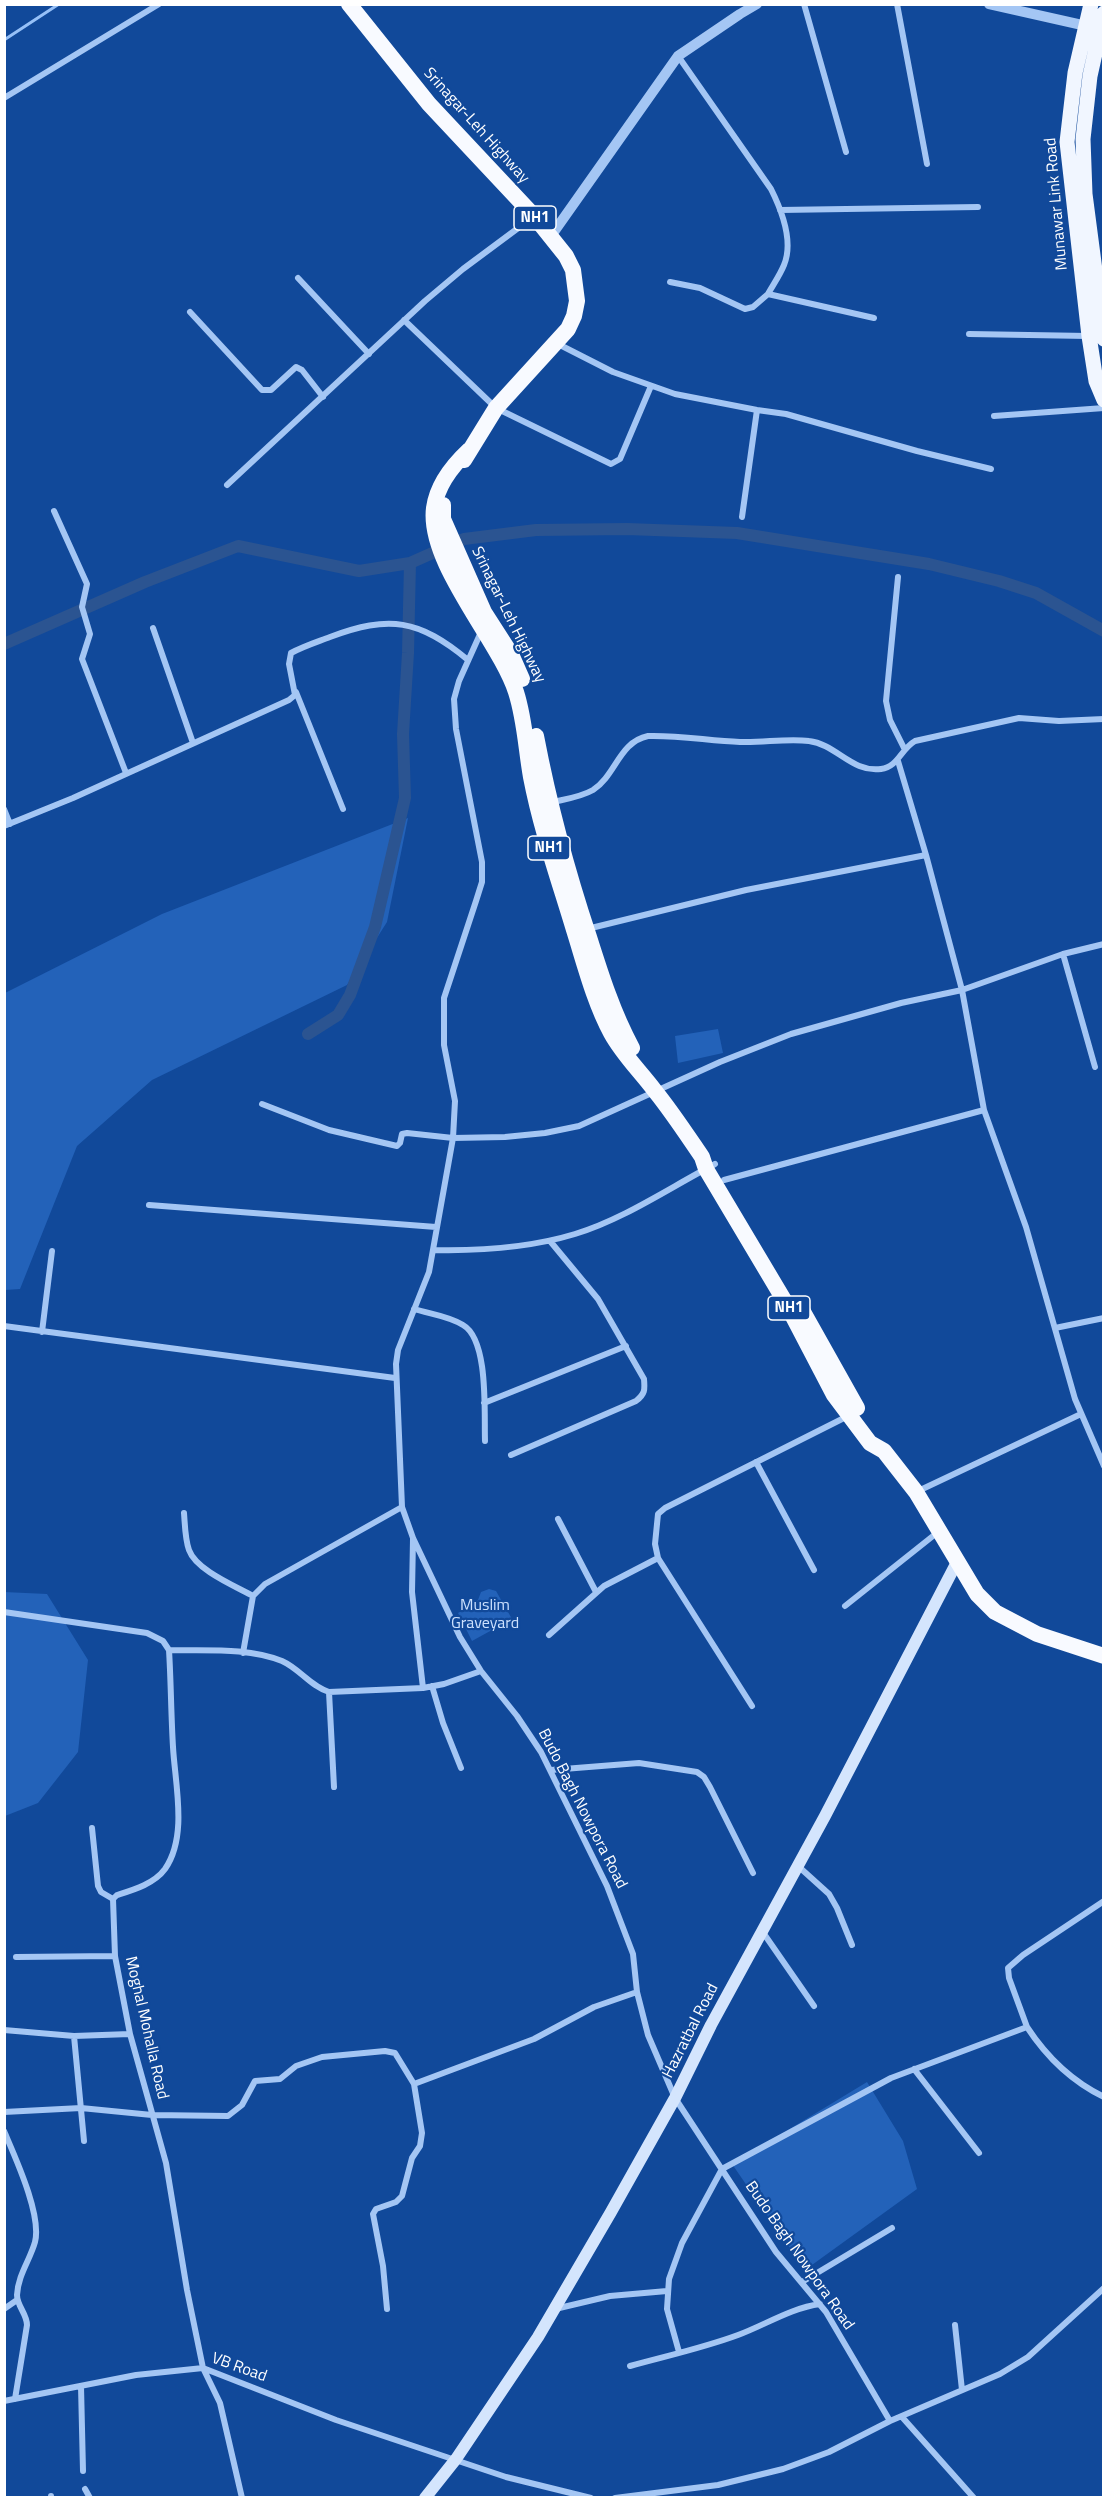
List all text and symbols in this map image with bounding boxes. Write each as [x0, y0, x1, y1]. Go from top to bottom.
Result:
street label: Srinagar-Leh Highway [419, 64, 533, 188]
street label: Munawar Link Road [1042, 137, 1072, 271]
road number: NH1 [514, 206, 556, 230]
street label: Srinagar-Leh Highway [467, 544, 549, 686]
road number: NH1 [528, 836, 570, 860]
road number: NH1 [768, 1296, 810, 1320]
park label: Muslim Graveyard [451, 1596, 519, 1634]
street label: Budo Bagh Nowpora Road [533, 1726, 631, 1892]
street label: Moghal Mohalla Road [120, 1955, 172, 2101]
street label: Hazratbal Road [659, 1981, 723, 2081]
street label: Budo Bagh Nowpora Road [740, 2178, 858, 2334]
street label: VB Road [209, 2349, 269, 2387]

